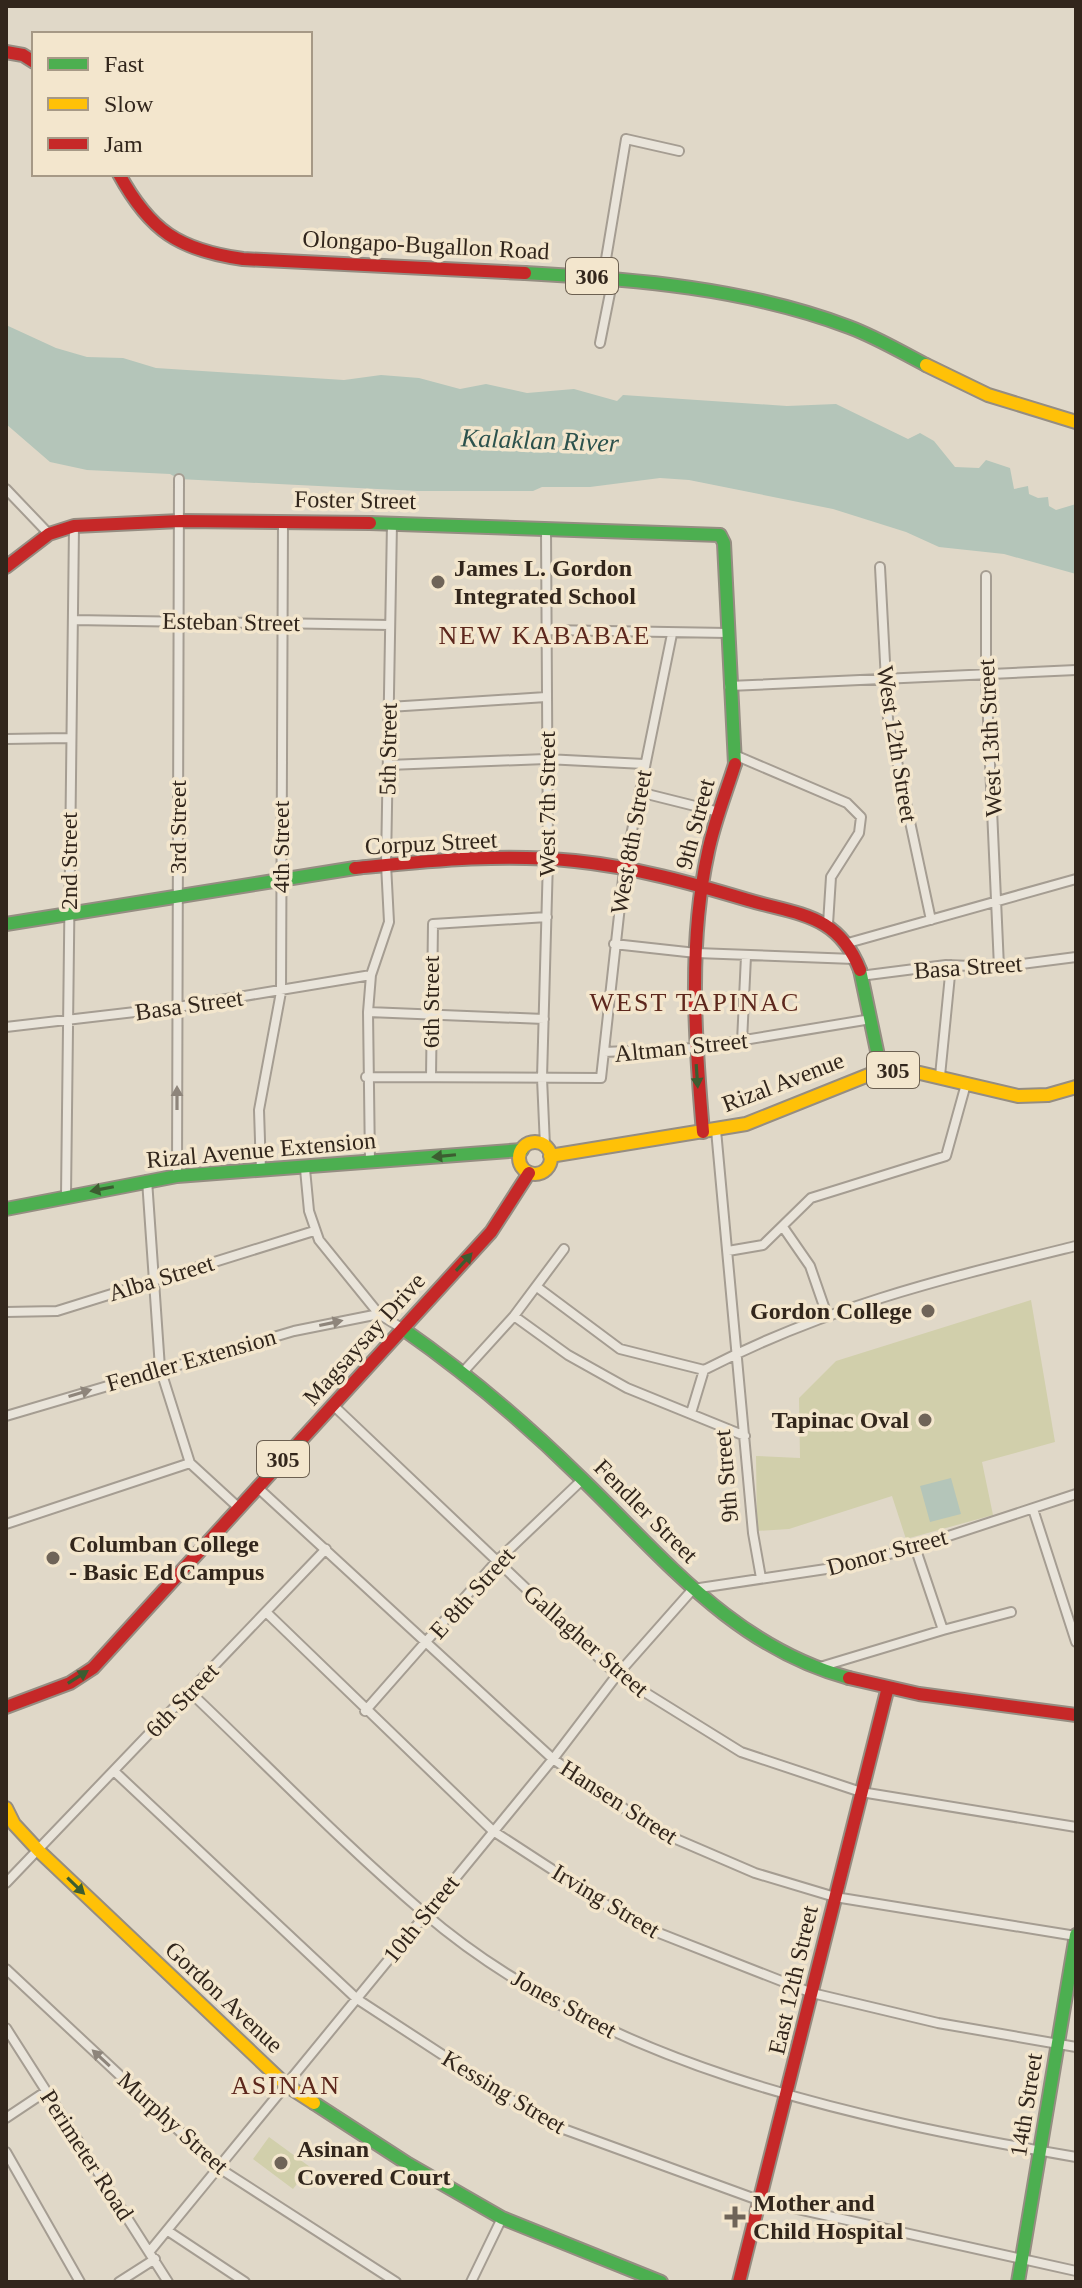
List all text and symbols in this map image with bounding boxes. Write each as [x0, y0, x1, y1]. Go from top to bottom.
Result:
legend [32, 32, 312, 176]
text: Fast [104, 51, 144, 77]
text: Slow [104, 91, 154, 117]
text: Jam [104, 131, 143, 157]
street label: Olongapo-Bugallon Road [302, 226, 550, 264]
road number: 306 [566, 258, 618, 294]
water label: Kalaklan River [459, 423, 620, 458]
street label: Foster Street [294, 486, 417, 514]
place label: James L. Gordon Integrated School [454, 555, 636, 609]
marker: James L. Gordon Integrated School [429, 573, 447, 591]
street label: Esteban Street [162, 608, 301, 636]
district label: NEW KABABAE [439, 621, 651, 650]
street label: West 13th Street [973, 658, 1007, 818]
street label: West 12th Street [872, 664, 922, 824]
street label: 5th Street [374, 702, 402, 796]
street label: West 7th Street [534, 731, 560, 877]
street label: West 8th Street [606, 768, 657, 916]
street label: 9th Street [670, 776, 720, 872]
street label: 3rd Street [165, 780, 191, 874]
street label: 4th Street [268, 800, 294, 893]
street label: 2nd Street [56, 812, 82, 910]
street label: Corpuz Street [364, 827, 498, 859]
street label: Basa Street [913, 950, 1023, 984]
street label: 6th Street [418, 955, 444, 1048]
street label: Basa Street [133, 985, 245, 1025]
district label: WEST TAPINAC [590, 988, 800, 1017]
street label: Altman Street [613, 1027, 749, 1067]
street label: Rizal Avenue [719, 1047, 847, 1117]
road number: 305 [867, 1052, 919, 1088]
one-way arrow [691, 1064, 704, 1089]
one-way arrow [171, 1085, 183, 1110]
street label: Rizal Avenue Extension [145, 1127, 377, 1173]
one-way arrow [431, 1149, 456, 1162]
one-way arrow [89, 1183, 114, 1196]
street label: Alba Street [105, 1250, 217, 1306]
one-way arrow [454, 1252, 472, 1271]
street label: Magsaysay Drive [298, 1268, 430, 1410]
place label: Gordon College [750, 1298, 912, 1324]
marker: Gordon College [919, 1302, 937, 1320]
one-way arrow [318, 1316, 343, 1329]
street label: Fendler Extension [103, 1323, 279, 1397]
one-way arrow [69, 1386, 93, 1399]
place label: Tapinac Oval [772, 1407, 909, 1433]
marker: Tapinac Oval [916, 1411, 934, 1429]
street label: 9th Street [709, 1428, 743, 1523]
road number: 305 [257, 1441, 309, 1477]
street label: Fendler Street [589, 1454, 703, 1568]
street label: Donor Street [824, 1523, 950, 1581]
place label: Columban College - Basic Ed Campus [69, 1531, 264, 1585]
street label: E 8th Street [424, 1542, 520, 1644]
marker: Columban College - Basic Ed Campus [44, 1549, 62, 1567]
street label: Gallagher Street [518, 1580, 654, 1702]
street label: 6th Street [140, 1657, 224, 1742]
one-way arrow [67, 1670, 88, 1685]
street label: Hansen Street [556, 1755, 683, 1850]
street label: Irving Street [548, 1859, 665, 1943]
street label: 10th Street [378, 1870, 464, 1968]
one-way arrow [66, 1877, 85, 1895]
street label: East 12th Street [763, 1903, 823, 2057]
street label: Gordon Avenue [160, 1936, 288, 2058]
street label: Jones Street [507, 1965, 621, 2043]
street label: Kessing Street [438, 2045, 571, 2139]
one-way arrow [92, 2049, 111, 2067]
street label: 14th Street [1005, 2051, 1047, 2159]
street label: Murphy Street [113, 2067, 234, 2179]
district label: ASINAN [231, 2071, 341, 2100]
street label: Perimeter Road [35, 2085, 139, 2225]
place label: Asinan Covered Court [297, 2136, 451, 2190]
marker: Asinan Covered Court [272, 2154, 290, 2172]
place label: Mother and Child Hospital [753, 2190, 903, 2244]
marker: Mother and Child Hospital [724, 2206, 746, 2228]

